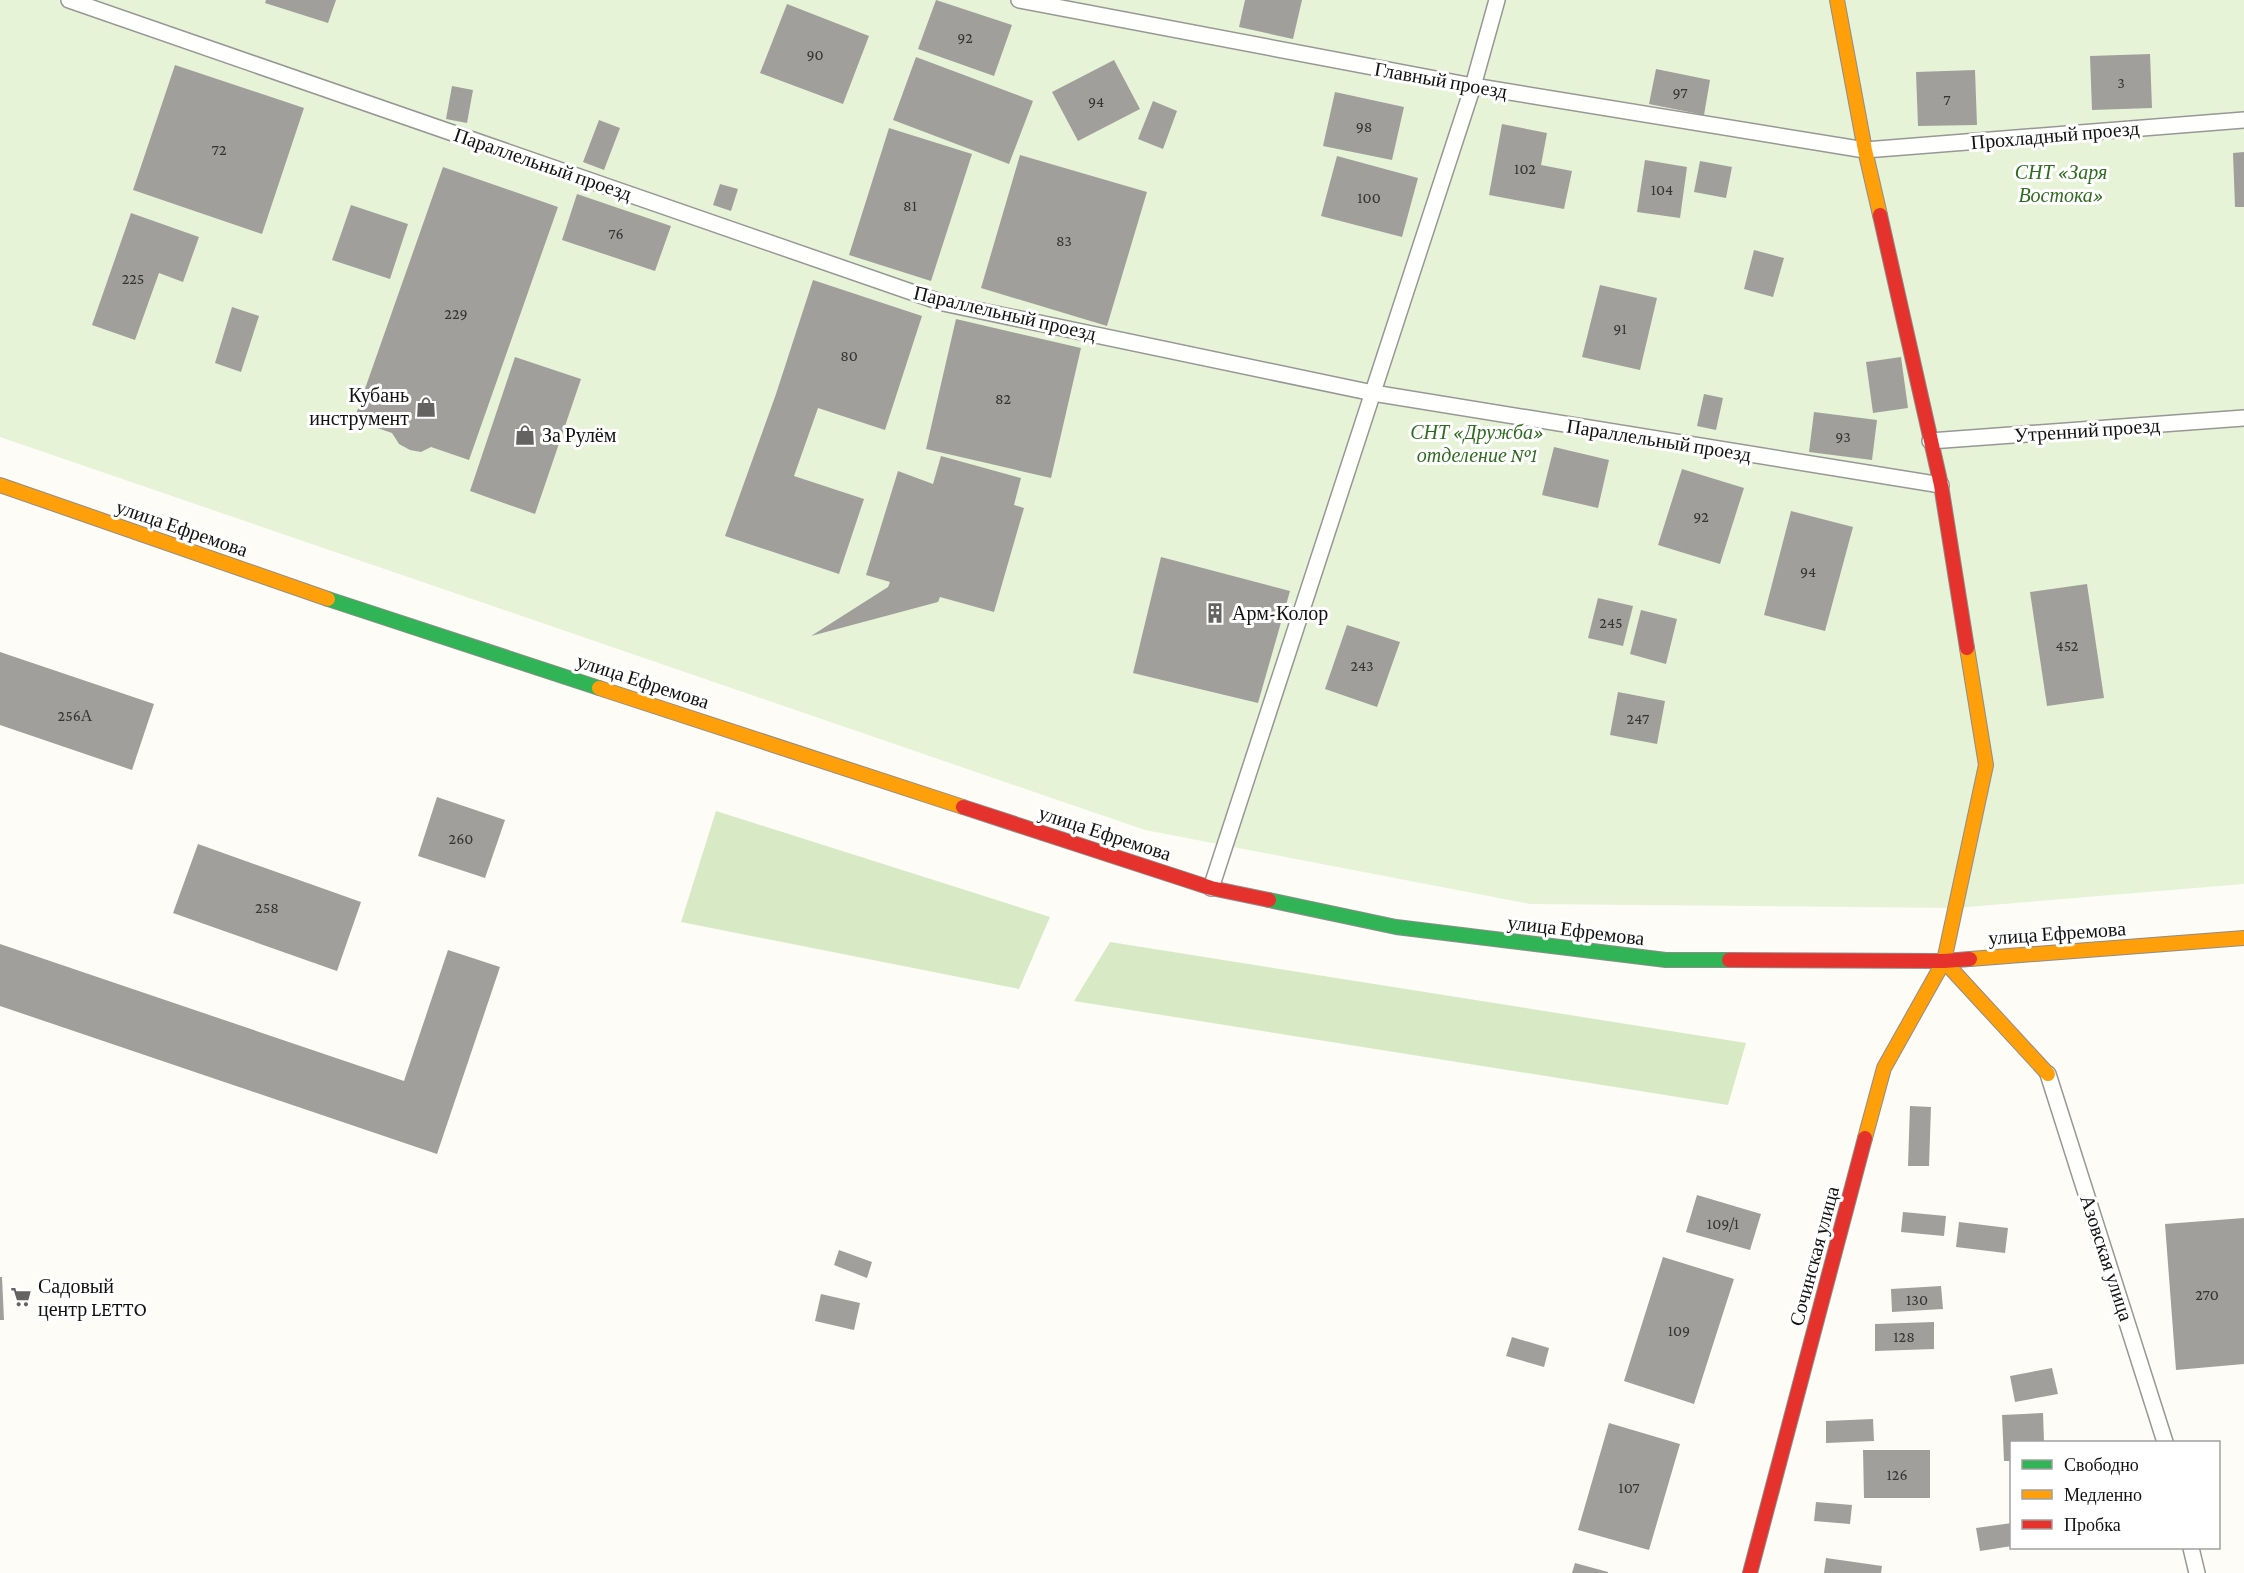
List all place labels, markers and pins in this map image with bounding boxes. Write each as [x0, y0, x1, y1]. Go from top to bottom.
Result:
place label: Кубань инструмент [309, 384, 409, 430]
shop icon: Кубань инструмент [414, 395, 438, 419]
shop icon: За Рулём [513, 423, 537, 447]
place label: За Рулём [542, 424, 617, 447]
building icon: Арм-Колор [1203, 601, 1227, 625]
place label: Арм-Колор [1232, 602, 1328, 625]
place label: Садовый центр LETTO [38, 1275, 147, 1321]
supermarket icon: Садовый центр LETTO [9, 1285, 33, 1309]

